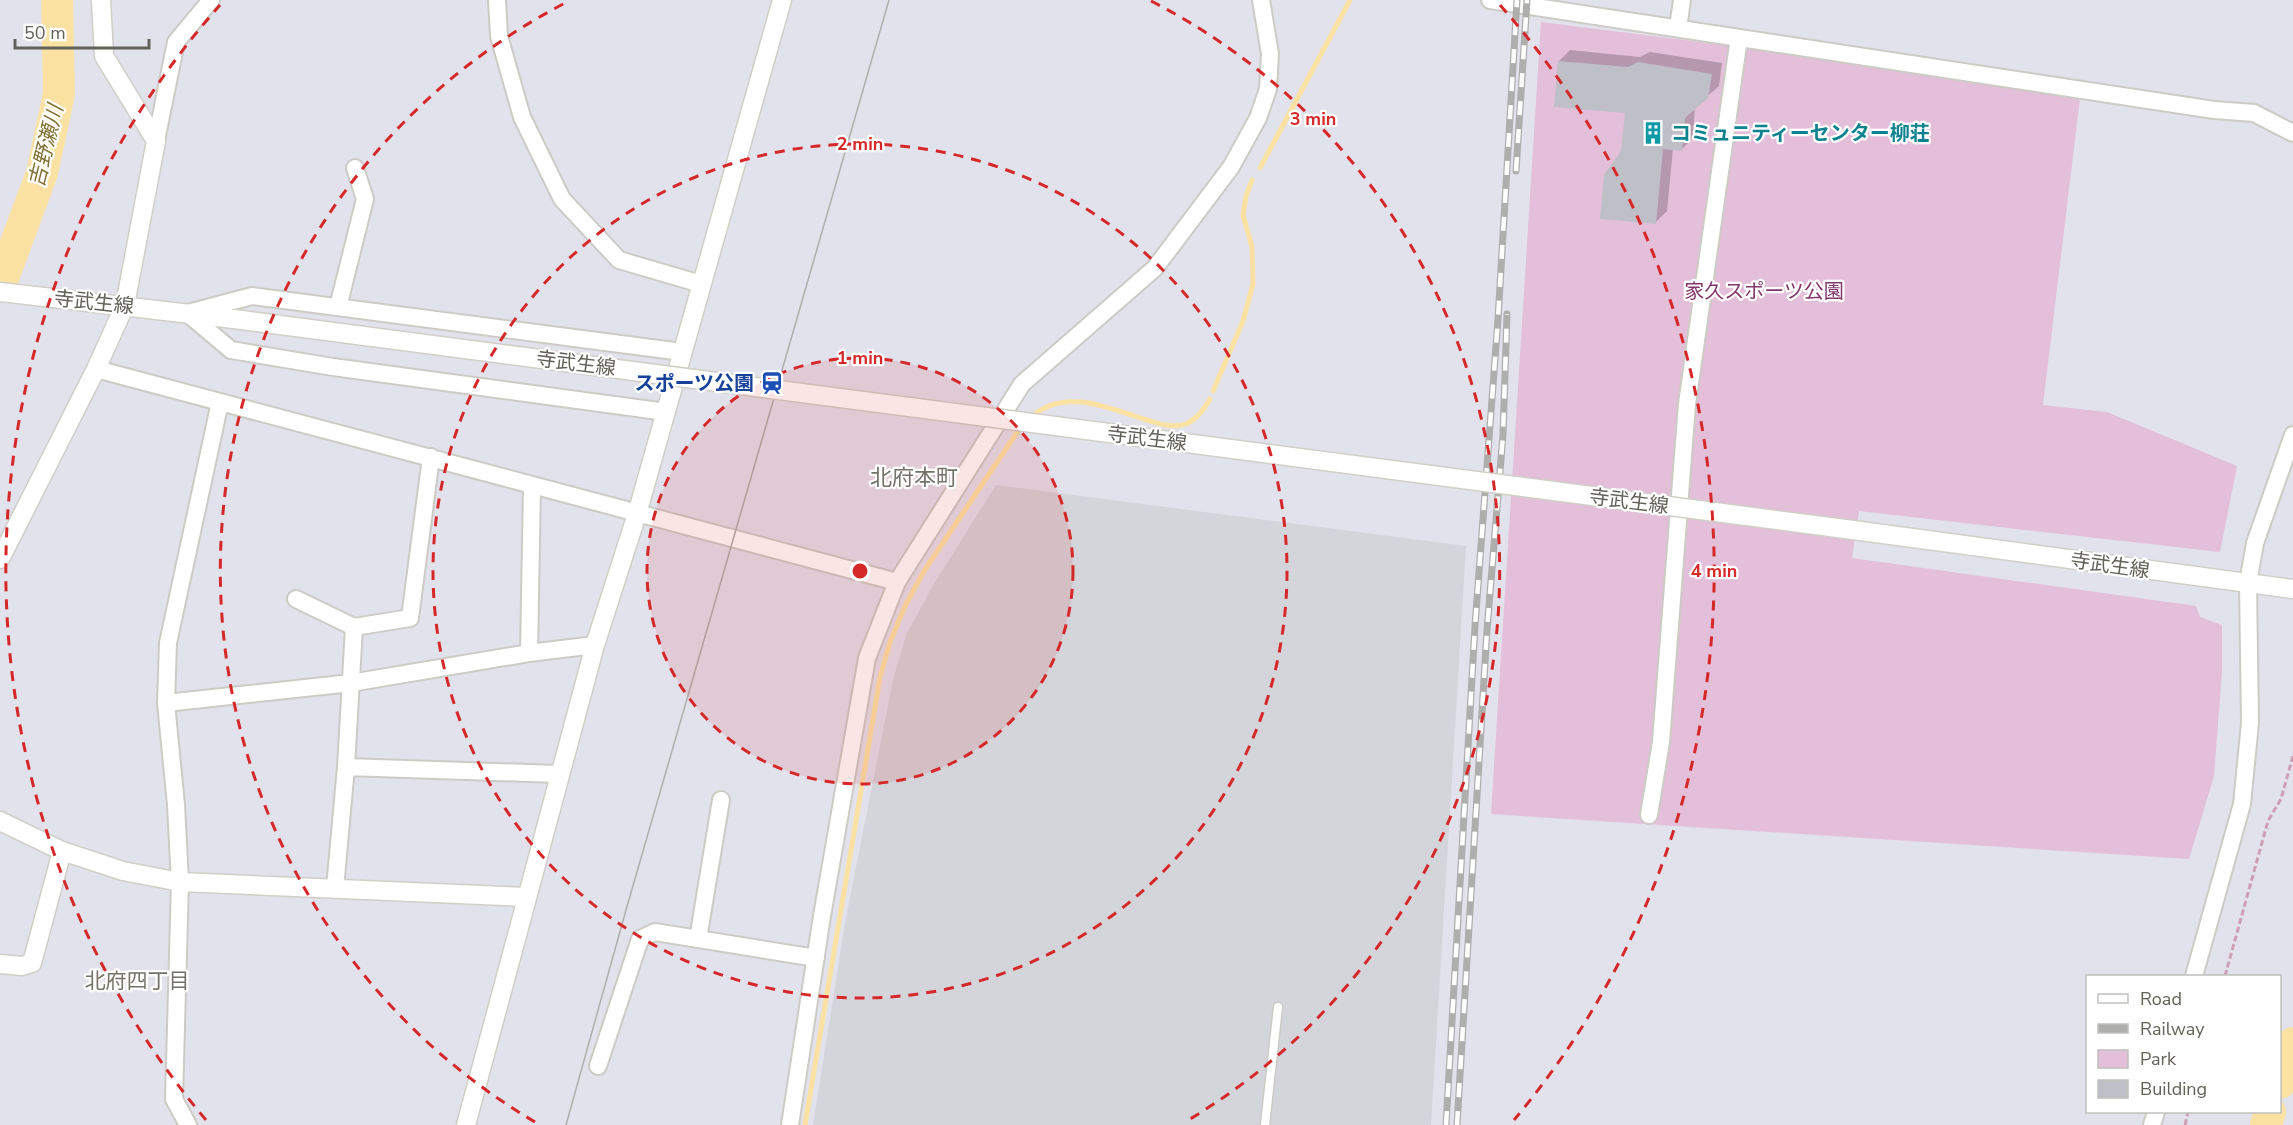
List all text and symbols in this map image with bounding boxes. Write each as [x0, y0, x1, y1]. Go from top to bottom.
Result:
scale bar [15, 12, 148, 50]
text: 50 m [24, 21, 66, 45]
water label: 吉野瀬川 [22, 100, 70, 190]
text: 3 min [1290, 107, 1336, 131]
building icon: コミュニティーセンター柳荘 [1640, 120, 1666, 146]
place label: コミュニティーセンター柳荘 [1671, 120, 1930, 147]
text: 2 min [837, 132, 883, 156]
park label: 家久スポーツ公園 [1684, 278, 1844, 305]
street label: 寺武生線 [53, 285, 135, 320]
street label: 寺武生線 [535, 345, 617, 382]
text: 1 min [837, 346, 883, 370]
place label: スポーツ公園 [634, 370, 754, 397]
station icon: スポーツ公園 [759, 370, 785, 396]
street label: 寺武生線 [1106, 420, 1188, 457]
district label: 北府本町 [870, 463, 958, 493]
street label: 寺武生線 [1588, 483, 1670, 520]
street label: 寺武生線 [2068, 547, 2151, 584]
text: 4 min [1691, 559, 1737, 583]
centre of rings [850, 561, 870, 581]
district label: 北府四丁目 [85, 967, 190, 995]
legend [2086, 975, 2281, 1113]
text: Road [2140, 987, 2182, 1011]
text: Railway [2140, 1017, 2205, 1041]
text: Park [2140, 1047, 2177, 1071]
text: Building [2140, 1077, 2207, 1101]

